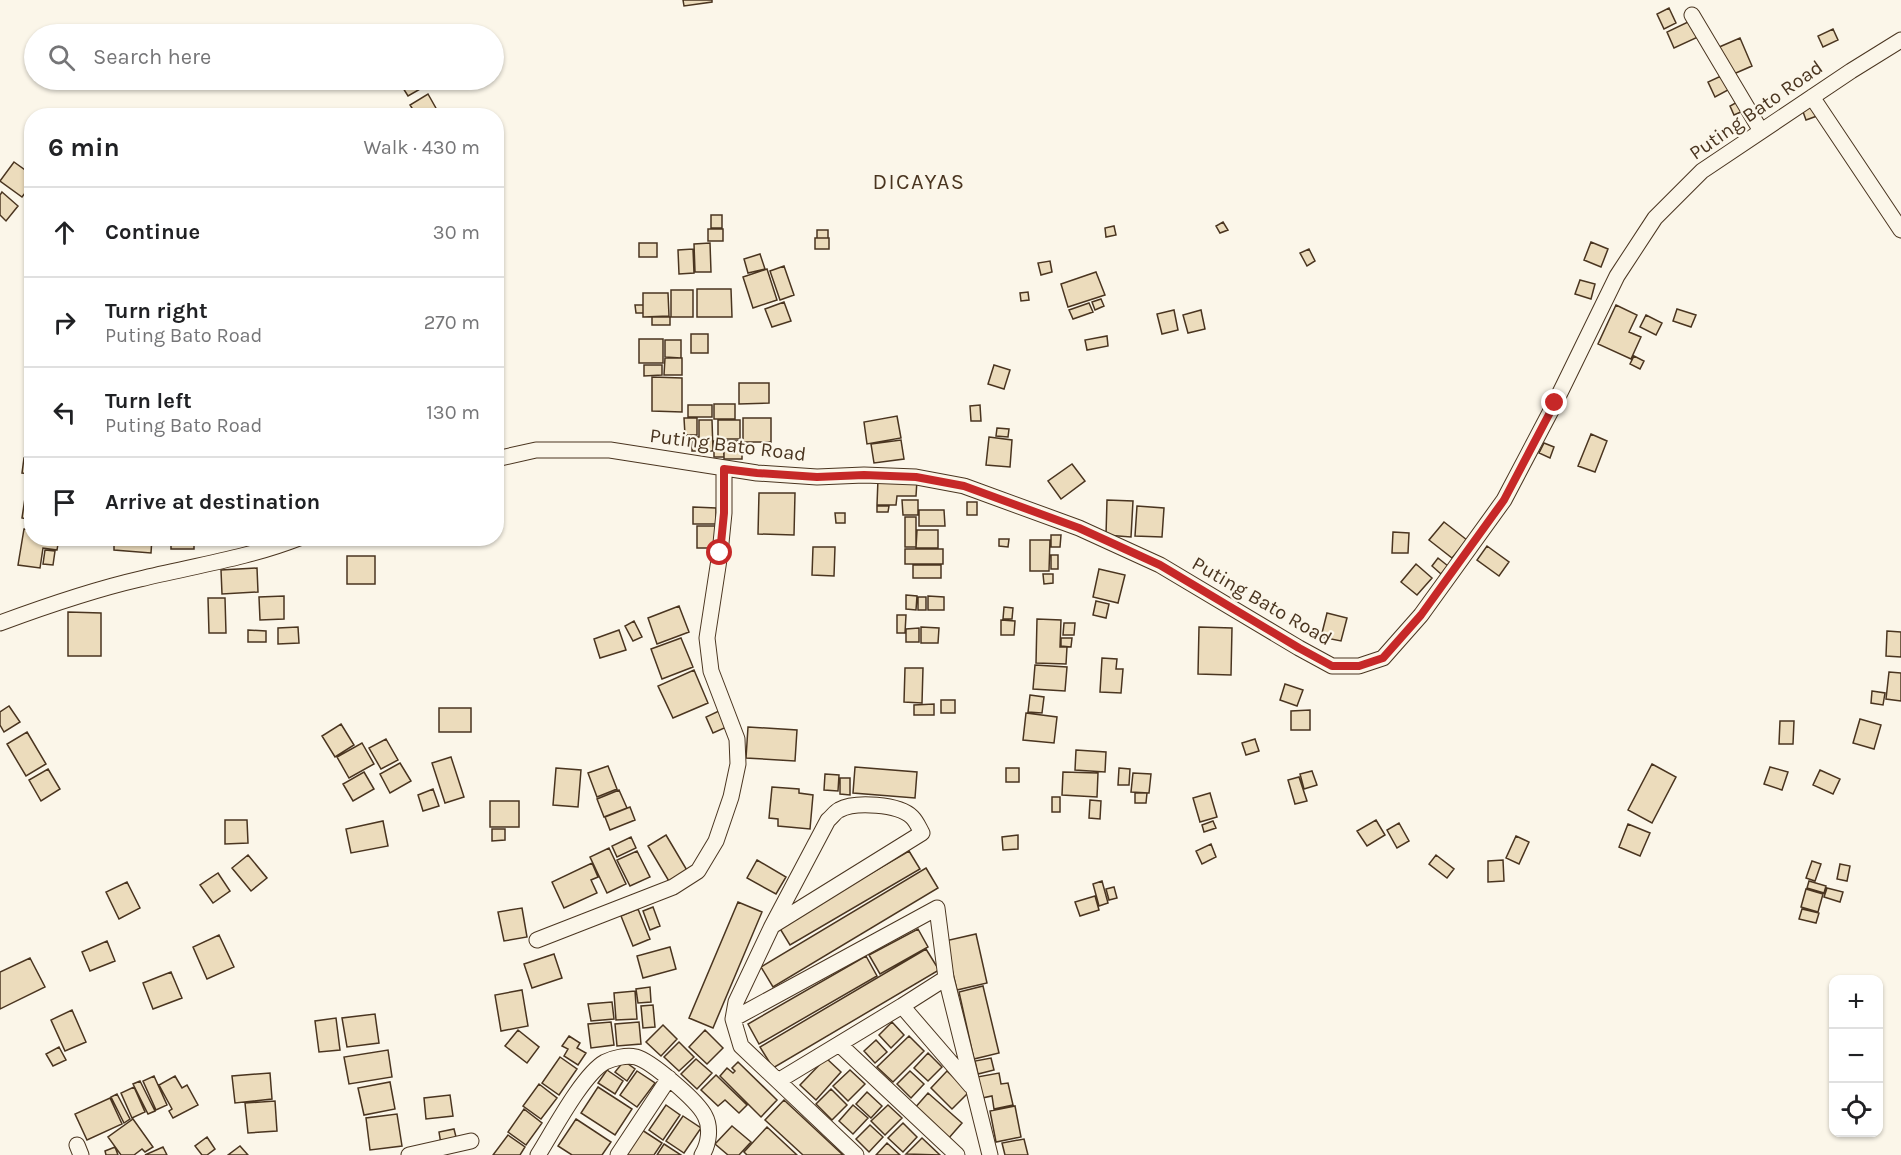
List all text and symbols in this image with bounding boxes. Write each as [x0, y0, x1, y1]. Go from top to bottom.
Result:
search box [24, 24, 504, 90]
icon: search [45, 41, 78, 74]
text: Search here [93, 44, 211, 70]
street label: Puting Bato Road [1685, 55, 1827, 165]
text: 6 min [48, 132, 120, 163]
text: Walk · 430 m [364, 136, 480, 159]
district label: DICAYAS [872, 169, 966, 195]
icon: ahead [48, 216, 81, 249]
text: Continue [105, 219, 200, 245]
text: 30 m [433, 221, 480, 244]
text: Turn right [105, 298, 208, 324]
icon: right [48, 306, 81, 339]
text: 270 m [424, 311, 480, 334]
text: Puting Bato Road [105, 324, 262, 347]
text: Turn left [105, 388, 192, 414]
route end [1541, 389, 1567, 415]
icon: left [48, 396, 81, 429]
text: 130 m [426, 401, 480, 424]
text: Puting Bato Road [105, 414, 262, 437]
street label: Puting Bato Road [648, 424, 808, 466]
icon: arrive [48, 486, 81, 519]
text: Arrive at destination [105, 489, 320, 515]
route start [706, 539, 732, 565]
street label: Puting Bato Road [1188, 552, 1336, 650]
map controls [1829, 975, 1883, 1137]
button: + [1829, 975, 1883, 1029]
button: − [1829, 1029, 1883, 1083]
button: locate [1829, 1083, 1883, 1137]

